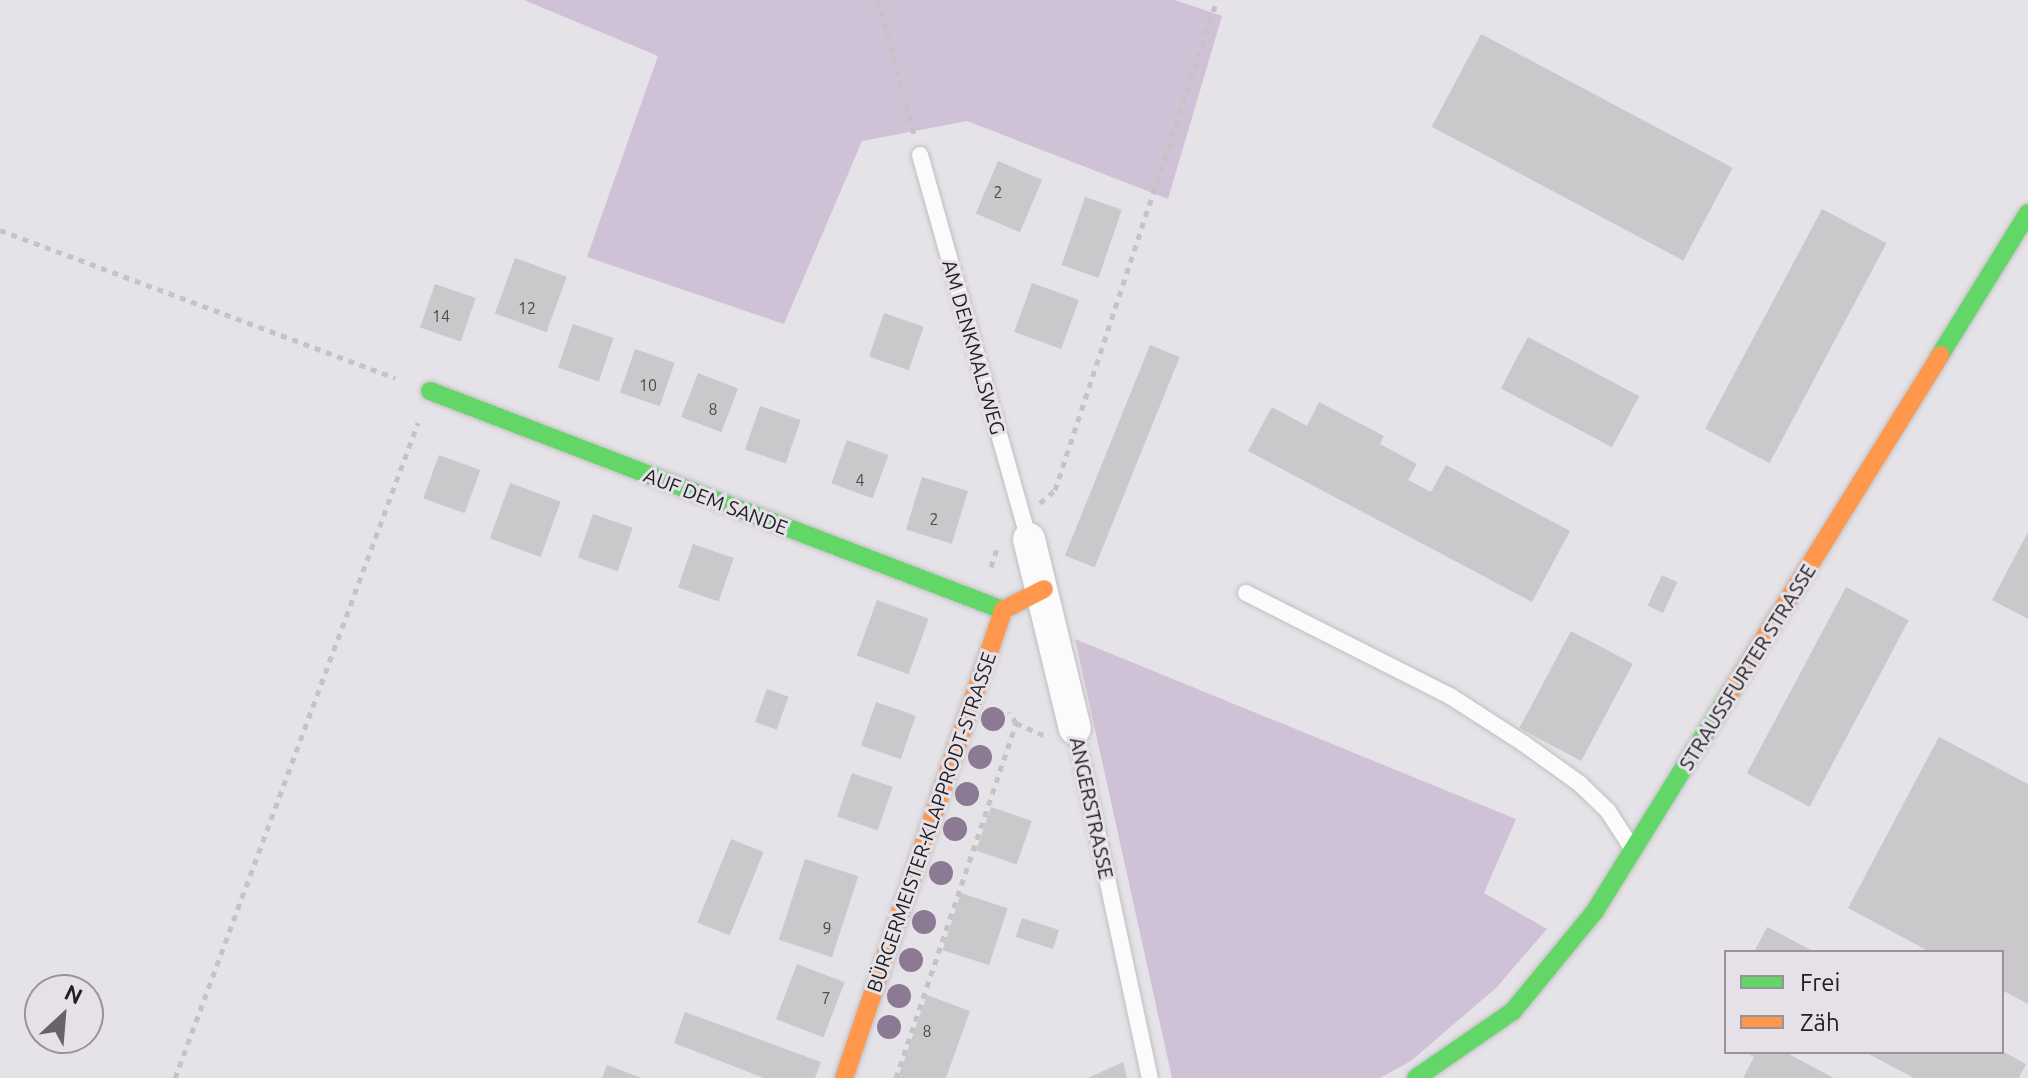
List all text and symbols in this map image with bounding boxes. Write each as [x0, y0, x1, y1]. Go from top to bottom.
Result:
house number: 2 [993, 182, 1003, 202]
street label: AM DENKMALSWEG [938, 257, 1010, 437]
house number: 12 [518, 298, 536, 318]
house number: 14 [432, 306, 450, 326]
house number: 10 [639, 375, 657, 395]
house number: 8 [708, 399, 718, 419]
street label: AUF DEM SANDE [641, 463, 791, 539]
house number: 4 [855, 470, 865, 490]
house number: 2 [929, 509, 939, 529]
street label: STRAUSSFURTER STRASSE [1674, 560, 1820, 774]
street label: BÜRGERMEISTER-KLAPPRODT-STRASSE [861, 649, 1001, 995]
street label: ANGERSTRASSE [1065, 735, 1119, 881]
house number: 9 [822, 918, 832, 938]
legend [1724, 950, 2004, 1054]
text: Frei [1800, 969, 1840, 996]
north arrow [24, 974, 104, 1054]
text: N [61, 979, 87, 1009]
house number: 7 [821, 988, 831, 1008]
text: Zäh [1800, 1009, 1840, 1036]
house number: 8 [922, 1021, 932, 1041]

